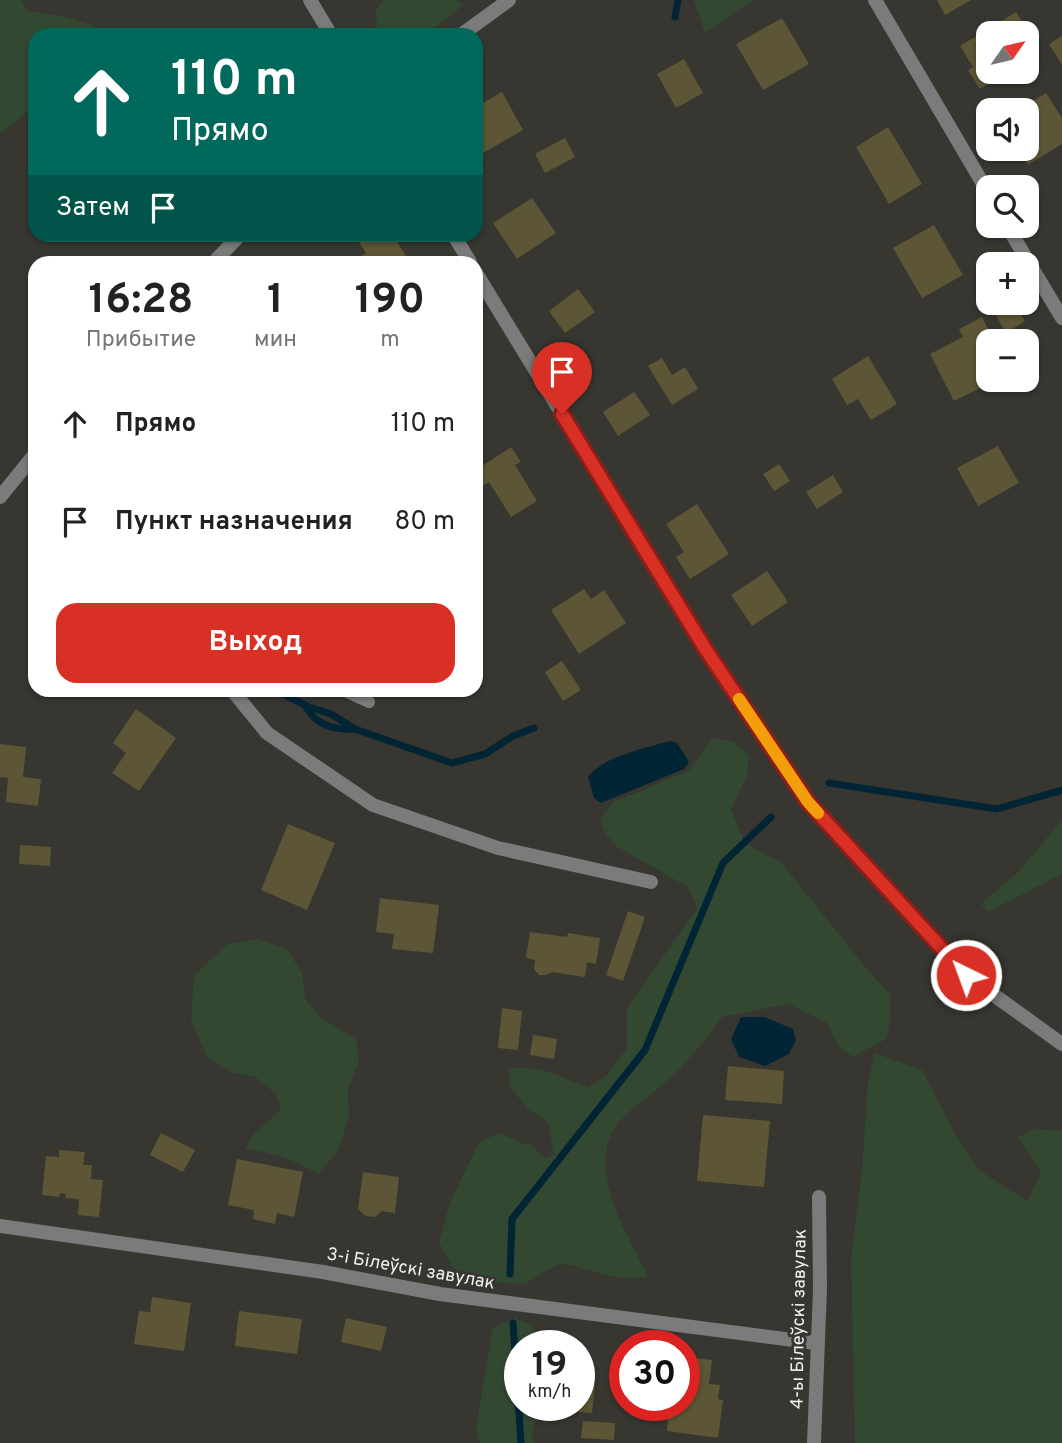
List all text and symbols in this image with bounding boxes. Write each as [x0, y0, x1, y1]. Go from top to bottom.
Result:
north arrow [976, 21, 1040, 84]
map controls [976, 21, 1039, 392]
text: 110 m [171, 51, 298, 113]
icon: ahead [56, 56, 147, 147]
button: sound [976, 98, 1039, 161]
text: Прямо [171, 112, 269, 152]
button: search [976, 175, 1039, 238]
icon: arrive [144, 189, 182, 227]
text: Затем [56, 192, 130, 225]
button: + [976, 252, 1039, 315]
text: 16:28 [89, 275, 193, 328]
text: 1 [267, 275, 284, 328]
text: 190 [355, 275, 425, 328]
text: Прибытие [86, 326, 196, 355]
text: мин [254, 326, 297, 355]
text: m [380, 326, 400, 355]
button: − [976, 329, 1039, 392]
pin [532, 342, 592, 414]
icon: arrive [543, 353, 581, 391]
icon: ahead [56, 405, 94, 443]
text: Прямо [115, 408, 196, 441]
text: 110 m [391, 408, 455, 441]
icon: arrive [56, 503, 94, 541]
text: Пункт назначения [115, 506, 353, 539]
text: 80 m [395, 506, 455, 539]
button: Выход [56, 603, 455, 683]
position arrow [929, 938, 1003, 1012]
street label: 4-ы Білеўскі завулак [786, 1229, 813, 1409]
street label: 3-і Білеўскі завулак [325, 1243, 497, 1296]
speed limit sign: 30 [609, 1330, 700, 1421]
text: 19 [532, 1344, 567, 1388]
text: km/h [528, 1381, 571, 1404]

